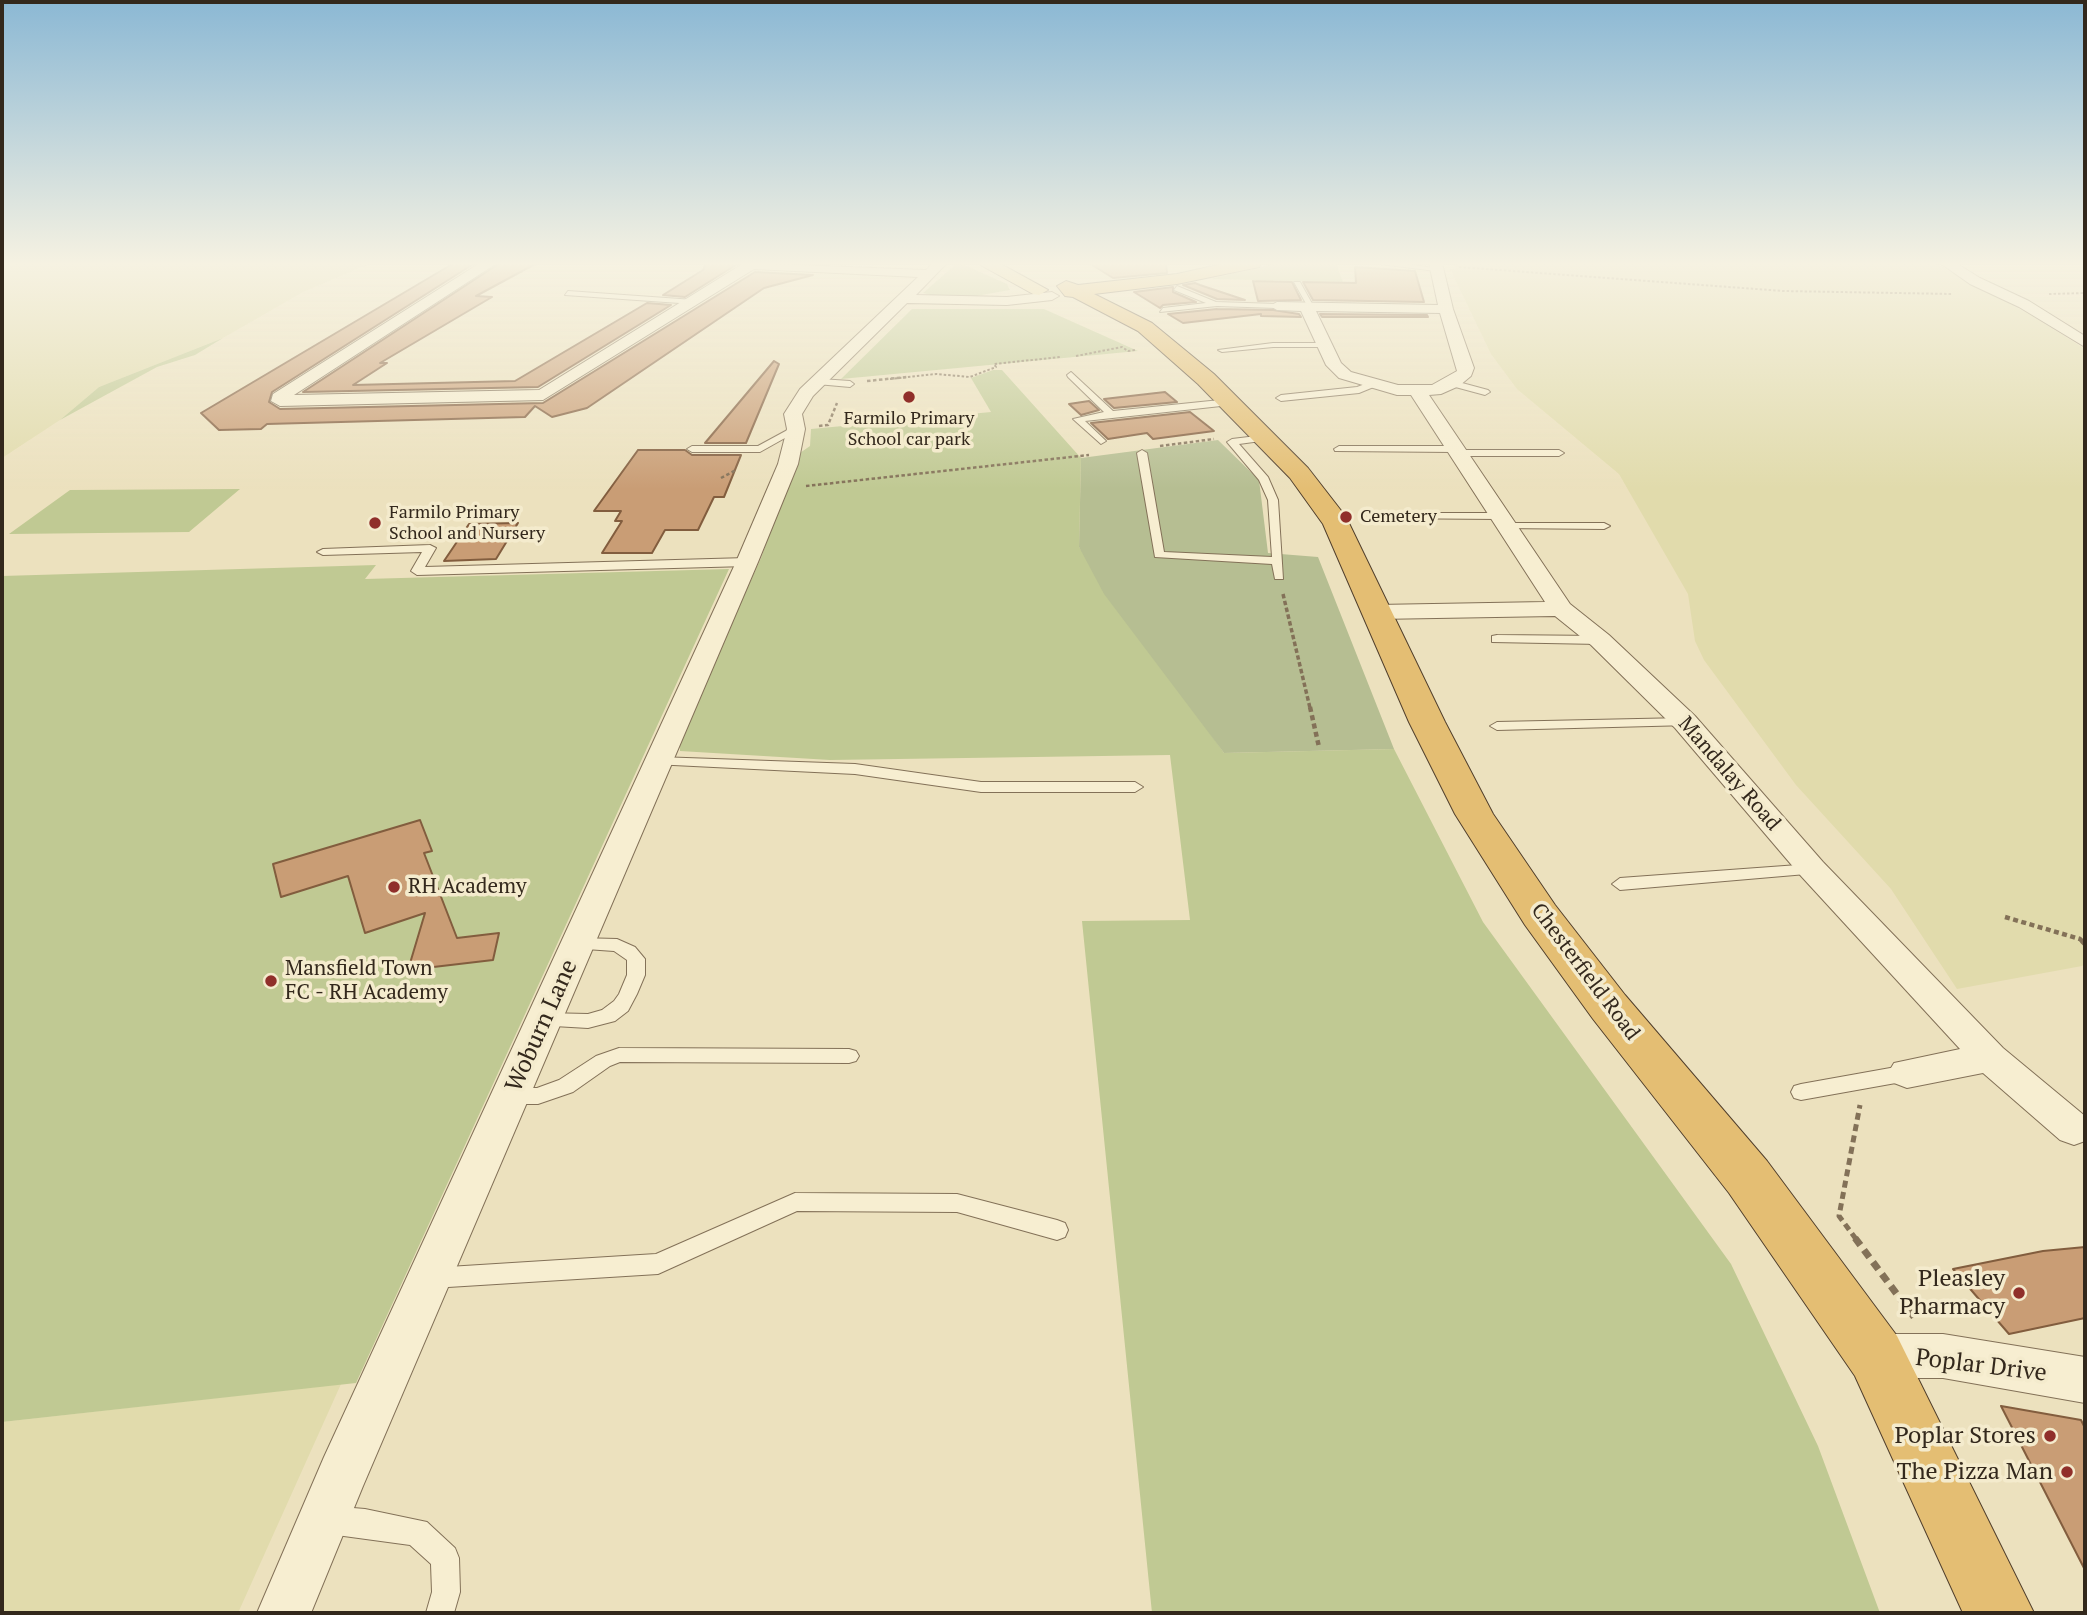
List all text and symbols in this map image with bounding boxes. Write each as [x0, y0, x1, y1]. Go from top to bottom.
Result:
marker: Farmilo Primary School car park [901, 389, 917, 405]
place label: Farmilo Primary School car park [844, 408, 974, 450]
place label: Farmilo Primary School and Nursery [389, 502, 545, 544]
place label: Cemetery [1360, 506, 1437, 528]
marker: Cemetery [1338, 509, 1354, 525]
marker: Farmilo Primary School and Nursery [367, 515, 383, 531]
street label: Mandalay Road [1673, 712, 1785, 836]
place label: RH Academy [408, 874, 527, 900]
marker: RH Academy [386, 879, 402, 895]
street label: Chesterfield Road [1525, 899, 1645, 1045]
street label: Woburn Lane [500, 955, 584, 1097]
place label: Mansfield Town FC - RH Academy [285, 956, 448, 1006]
marker: Mansfield Town FC - RH Academy [263, 973, 279, 989]
place label: Pleasley Pharmacy [1899, 1265, 2005, 1321]
marker: Pleasley Pharmacy [2011, 1285, 2027, 1301]
street label: Poplar Drive [1914, 1344, 2048, 1388]
place label: Poplar Stores [1894, 1422, 2036, 1450]
marker: Poplar Stores [2042, 1428, 2058, 1444]
place label: The Pizza Man [1897, 1458, 2053, 1486]
marker: The Pizza Man [2059, 1464, 2075, 1480]

